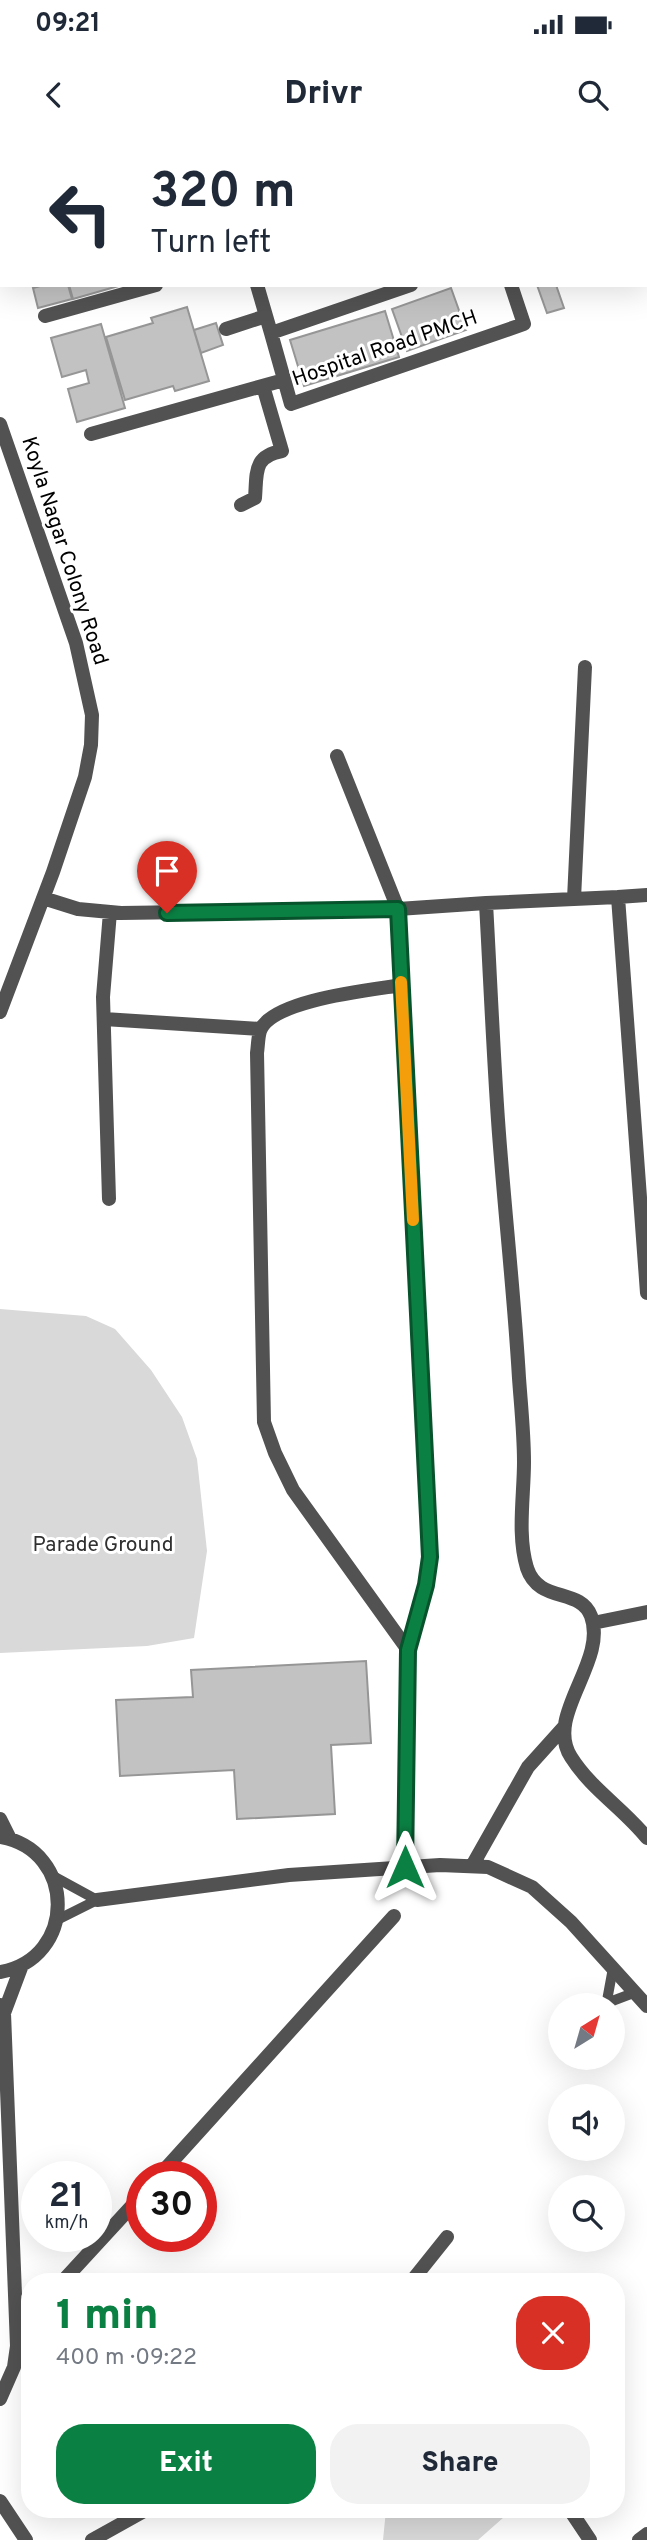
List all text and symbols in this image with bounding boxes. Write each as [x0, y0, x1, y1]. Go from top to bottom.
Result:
text: 09:21 [35, 8, 101, 41]
text: Drivr [285, 75, 362, 115]
icon: back [35, 76, 73, 114]
icon: search [574, 76, 612, 114]
text: 320 m [150, 163, 296, 225]
icon: left [35, 168, 126, 259]
text: Turn left [150, 224, 271, 264]
street label: Hospital Road PMCH [289, 305, 481, 393]
street label: Koyla Nagar Colony Road [14, 433, 114, 669]
pin [137, 841, 197, 913]
icon: arrive [148, 852, 186, 890]
park label: Parade Ground [33, 1532, 174, 1559]
position arrow [368, 1830, 442, 1904]
north arrow [548, 1993, 625, 2070]
map controls [548, 1993, 625, 2252]
button: sound [548, 2084, 625, 2161]
speed limit sign: 30 [126, 2161, 217, 2252]
text: 21 [49, 2175, 84, 2219]
button: search [548, 2175, 625, 2252]
text: km/h [45, 2212, 88, 2235]
text: 1 min [56, 2291, 159, 2344]
button: close [516, 2296, 590, 2370]
text: 400 m · 09:22 [56, 2344, 197, 2373]
button: Exit [56, 2424, 316, 2504]
button: Share [330, 2424, 590, 2504]

